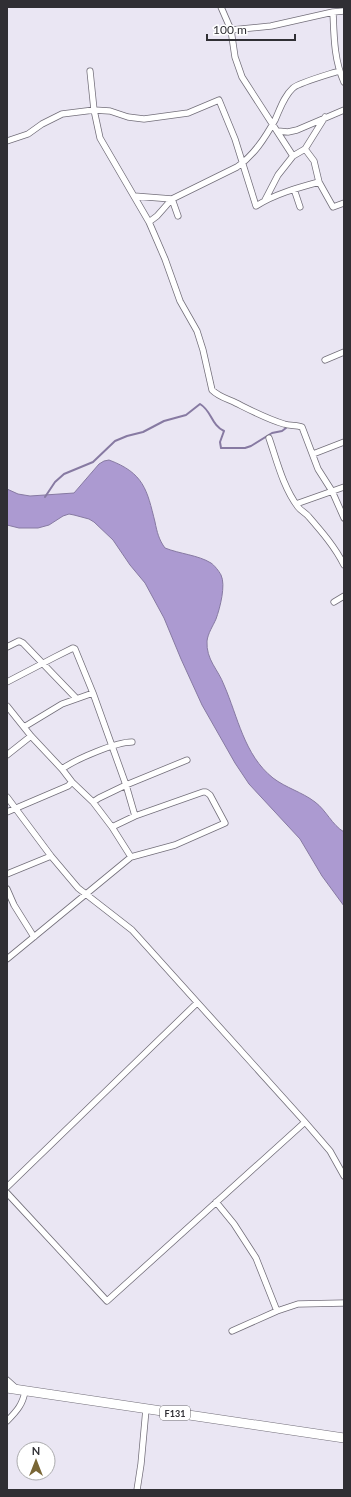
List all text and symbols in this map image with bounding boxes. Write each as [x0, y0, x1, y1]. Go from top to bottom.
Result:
scale bar [207, 16, 295, 42]
text: 100 m [213, 22, 247, 37]
road number: F131 [160, 1406, 190, 1420]
north arrow [16, 1441, 56, 1481]
text: N [32, 1444, 40, 1457]

